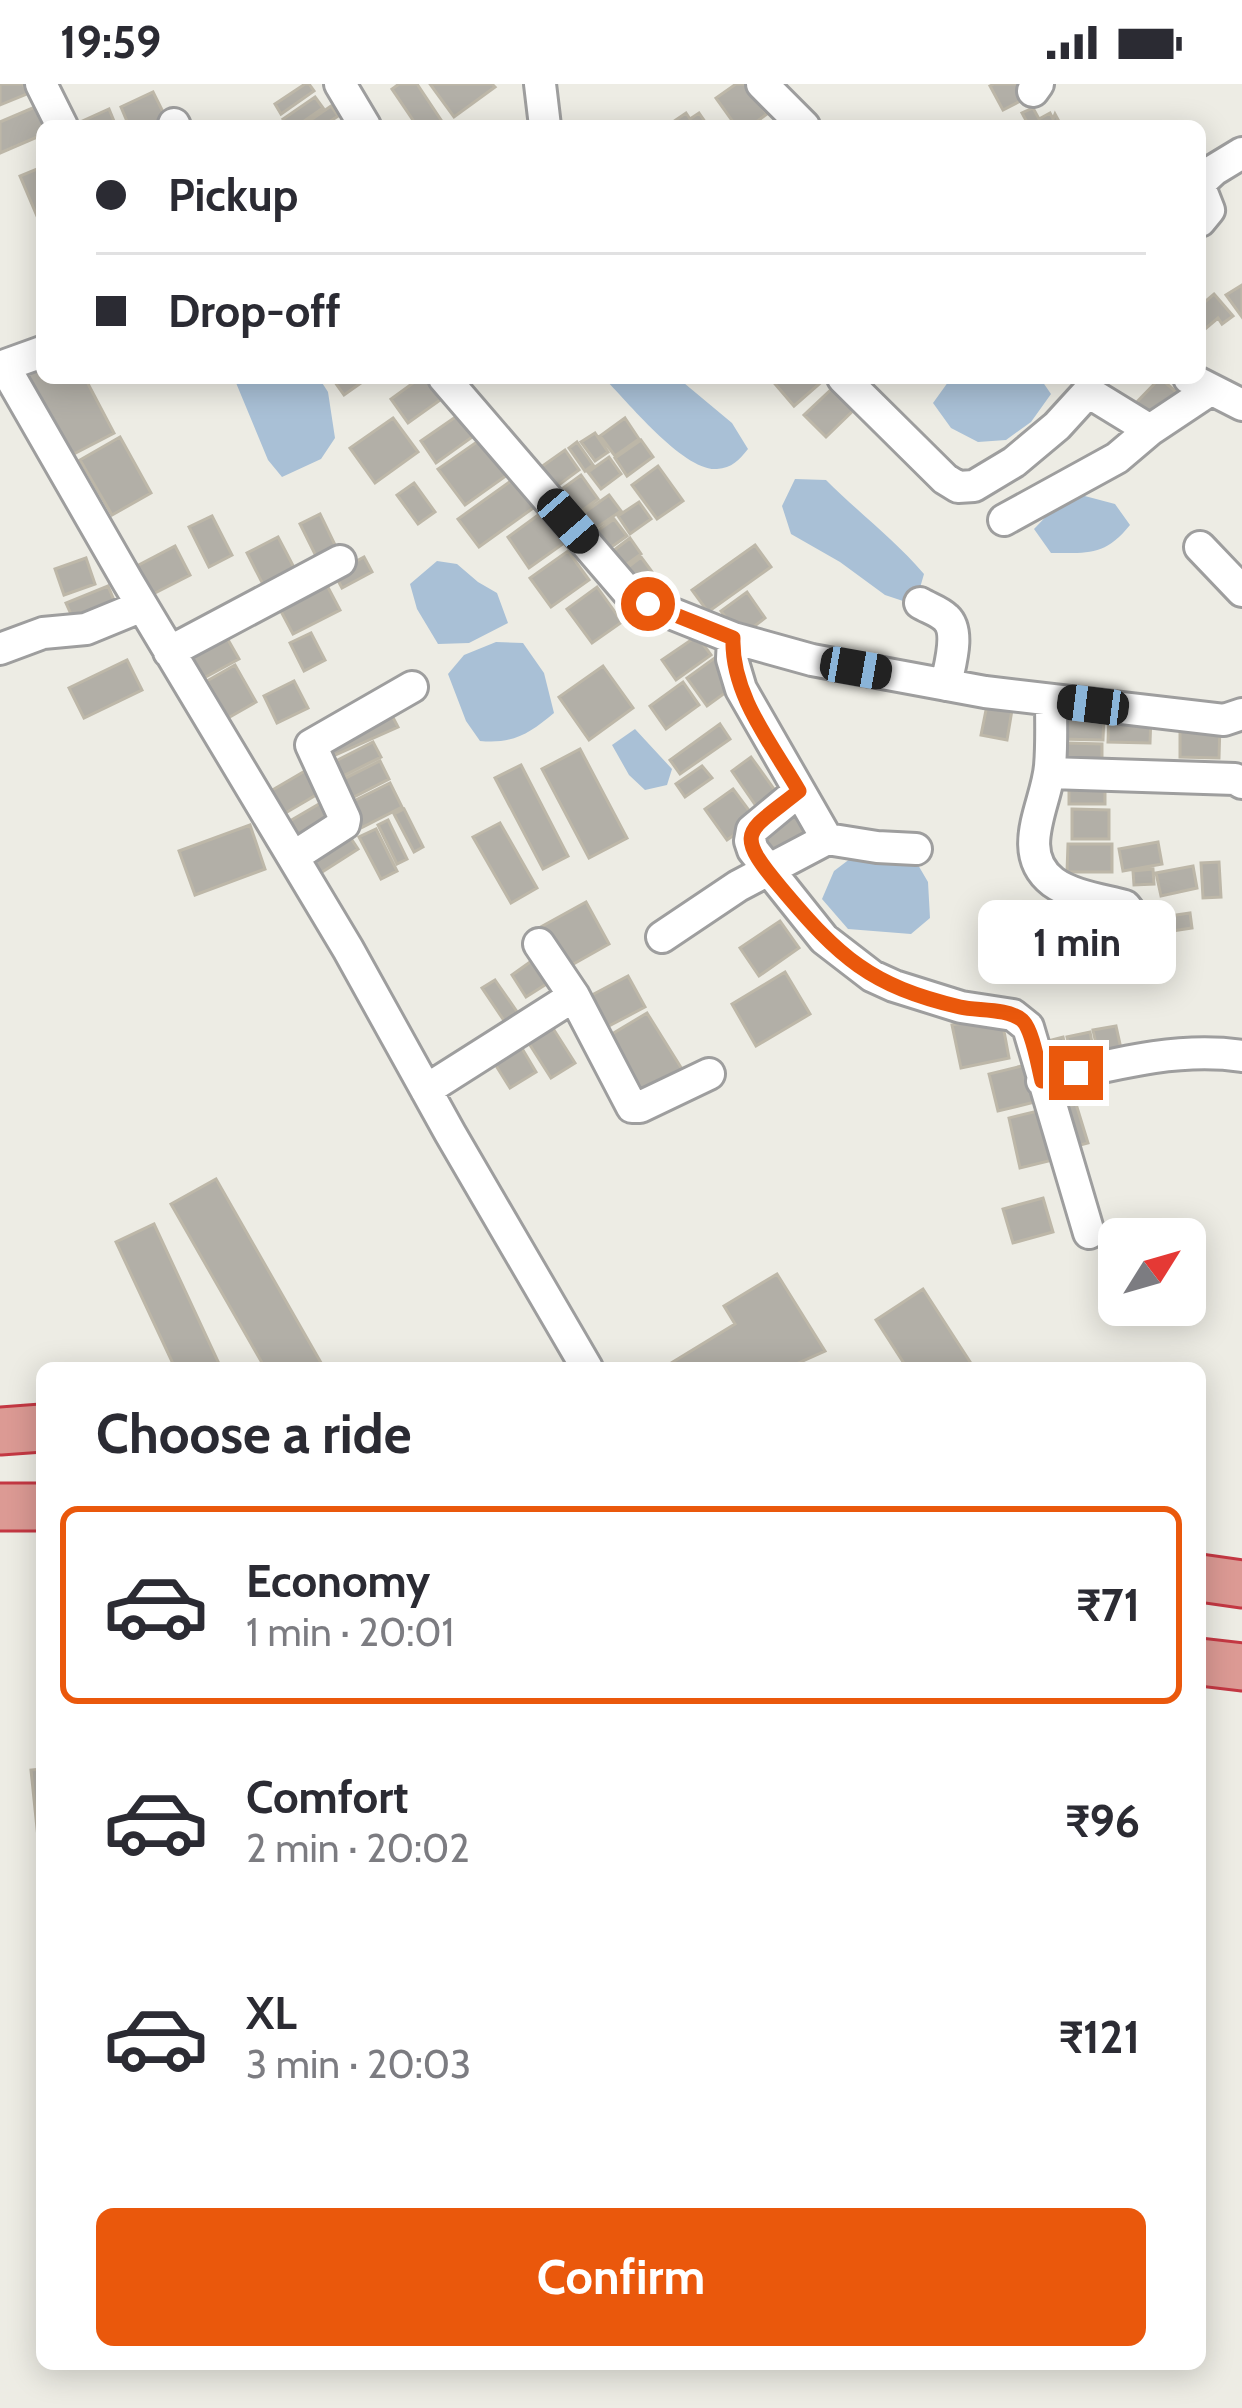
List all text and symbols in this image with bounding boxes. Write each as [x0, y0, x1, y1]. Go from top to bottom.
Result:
text: 19:59 [60, 15, 161, 69]
text: Pickup [168, 168, 298, 222]
text: Drop-off [168, 284, 341, 338]
car [531, 482, 605, 560]
route start [621, 577, 675, 631]
car [817, 644, 895, 692]
car [1055, 683, 1131, 727]
callout: 1 min [977, 899, 1175, 983]
text: 1 min [1033, 918, 1121, 966]
route end [1049, 1046, 1103, 1100]
north arrow [1098, 1218, 1206, 1326]
map controls [1098, 1218, 1206, 1326]
text: Choose a ride [96, 1401, 411, 1467]
icon: car [102, 1551, 210, 1659]
text: Economy [246, 1554, 430, 1608]
text: ₹71 [1076, 1578, 1140, 1632]
text: 1 min · 20:01 [246, 1608, 454, 1656]
icon: car [102, 1767, 210, 1875]
text: Comfort [246, 1770, 409, 1824]
text: ₹96 [1065, 1794, 1140, 1848]
text: 2 min · 20:02 [246, 1824, 470, 1872]
icon: car [102, 1983, 210, 2091]
text: XL [246, 1986, 297, 2040]
text: ₹121 [1058, 2010, 1140, 2064]
text: 3 min · 20:03 [246, 2040, 471, 2088]
button: Confirm [96, 2208, 1146, 2346]

